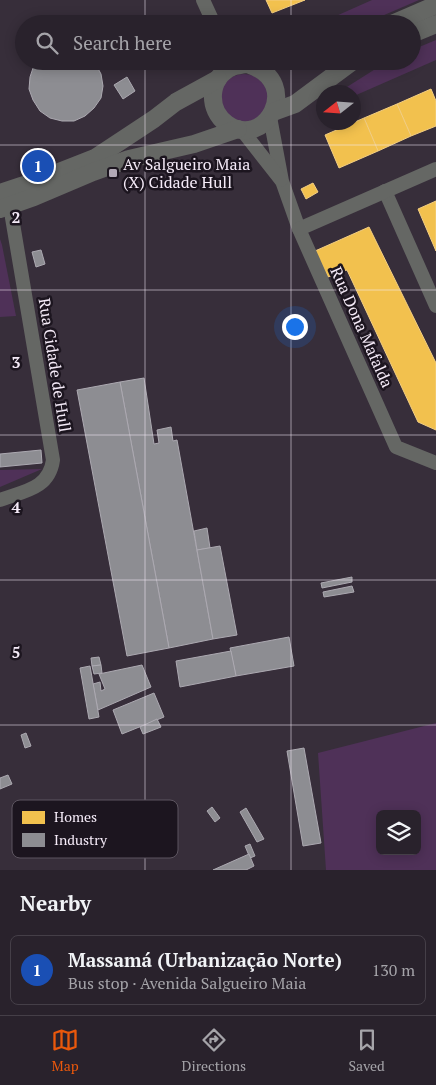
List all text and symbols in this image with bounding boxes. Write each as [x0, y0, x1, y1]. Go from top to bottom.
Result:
search box [15, 15, 421, 70]
icon: search [33, 29, 61, 57]
text: Search here [73, 30, 172, 55]
north arrow [316, 85, 361, 130]
pin: 1 [22, 147, 54, 185]
place label: Av Salgueiro Maia (X) Cidade Hull [123, 153, 250, 193]
marker: Av Salgueiro Maia (X) Cidade Hull [107, 167, 119, 179]
text: 2 [11, 206, 21, 228]
street label: Rua Dona Mafalda [325, 263, 399, 391]
street label: Rua Cidade de Hull [34, 296, 76, 434]
your location [282, 314, 308, 340]
text: 3 [11, 351, 21, 373]
text: 4 [11, 496, 21, 518]
text: 5 [11, 641, 21, 663]
legend [12, 800, 178, 858]
text: Homes [54, 807, 97, 826]
map controls [376, 810, 421, 855]
button: layers [376, 810, 421, 855]
text: Industry [54, 830, 108, 849]
text: Nearby [20, 889, 91, 917]
text: Massamá (Urbanização Norte) [68, 947, 342, 972]
text: 1 [32, 959, 42, 981]
text: 130 m [372, 959, 415, 981]
text: Bus stop · Avenida Salgueiro Maia [68, 972, 306, 994]
tab: Map [51, 1026, 79, 1075]
tab: Directions [182, 1026, 246, 1075]
tab: Saved [349, 1026, 385, 1075]

